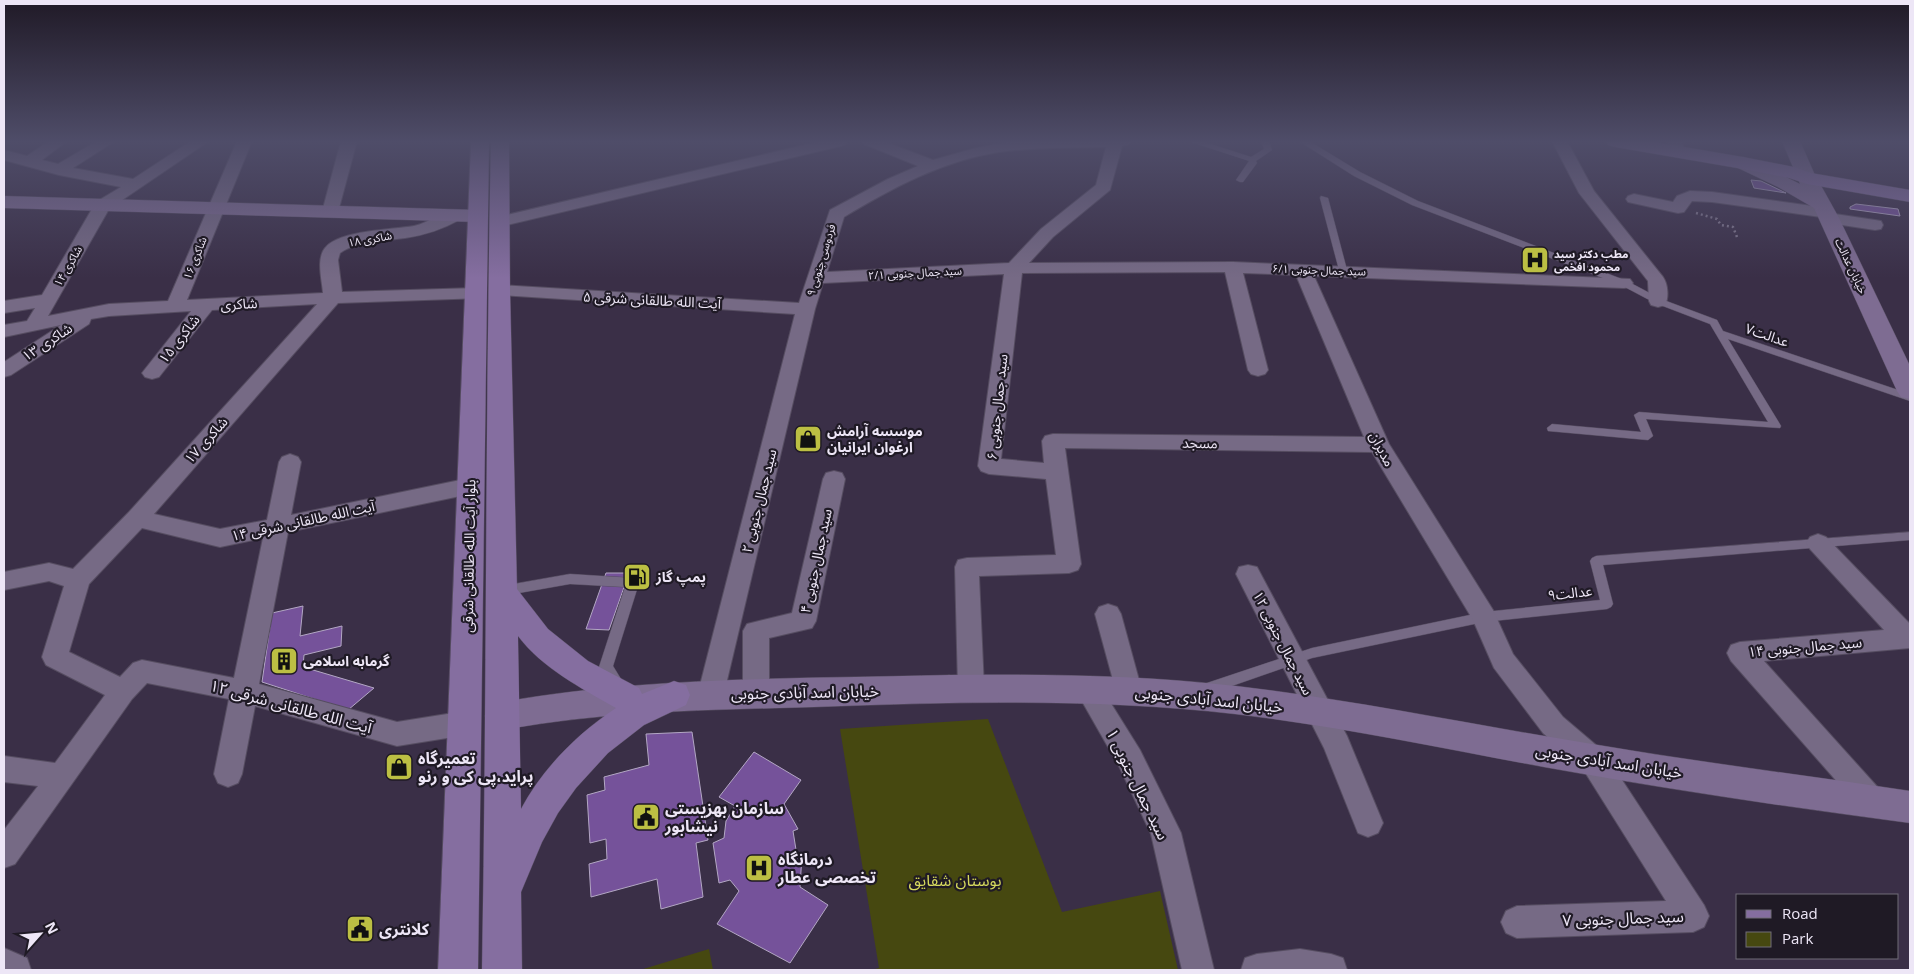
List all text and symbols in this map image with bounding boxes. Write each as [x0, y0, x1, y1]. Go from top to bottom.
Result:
street label: فردوسی جنوبی ۹ [802, 222, 839, 298]
street label: شاکری ۱۸ [347, 227, 394, 250]
street label: شاکری ۱۶ [179, 234, 210, 281]
street label: خیابان عدالت [1832, 236, 1871, 296]
street label: شاکری ۱۴ [50, 242, 85, 289]
hospital icon: مطب دکتر سید محمود افخمی [1520, 245, 1550, 275]
place label: مطب دکتر سید محمود افخمی [1554, 246, 1628, 274]
street label: سید جمال جنوبی ۶/۱ [1272, 260, 1367, 279]
street label: سید جمال جنوبی ۲/۱ [868, 263, 963, 283]
street label: آیت الله طالقانی شرقی ۵ [582, 286, 722, 313]
street label: شاکری [220, 293, 258, 314]
street label: شاکری ۱۵ [154, 310, 204, 367]
street label: شاکری ۱۳ [18, 318, 76, 365]
street label: عدالت۷ [1743, 318, 1791, 351]
street label: سید جمال جنوبی ۶ [981, 353, 1012, 461]
street label: شاکری ۱۷ [180, 412, 232, 467]
place label: موسسه آرامش ارغوان ایرانیان [827, 421, 923, 456]
shop icon: موسسه آرامش ارغوان ایرانیان [793, 424, 823, 454]
street label: مدیران [1365, 428, 1400, 470]
street label: مسجد [1182, 433, 1218, 452]
street label: سید جمال جنوبی ۲ [736, 447, 781, 555]
street label: بلوار آیت الله طالقانی شرقی [458, 479, 479, 633]
street label: آیت الله طالقانی شرقی ۱۴ [229, 496, 377, 545]
street label: سید جمال جنوبی ۴ [795, 507, 836, 615]
fuel station icon: پمپ گاز [622, 562, 652, 592]
place label: پمپ گاز [655, 567, 706, 587]
street label: عدالت۹ [1547, 581, 1593, 604]
street label: سید جمال جنوبی ۱۲ [1249, 587, 1318, 698]
street label: سید جمال جنوبی ۱۴ [1747, 632, 1863, 661]
building icon: گرمابه اسلامی [269, 646, 299, 676]
place label: گرمابه اسلامی [303, 651, 390, 670]
street label: آیت الله طالقانی شرقی ۱۲ [207, 674, 376, 739]
street label: خیابان اسد آبادی جنوبی [731, 680, 879, 704]
street label: خیابان اسد آبادی جنوبی [1134, 680, 1284, 718]
street label: سید جمال جنوبی ۱ [1101, 725, 1175, 843]
street label: خیابان اسد آبادی جنوبی [1534, 739, 1684, 783]
place label: تعمیرگاه پراید،پی کی و رنو [418, 747, 534, 787]
shop icon: تعمیرگاه پراید،پی کی و رنو [384, 752, 414, 782]
place label: سازمان بهزیستی نیشابور [664, 797, 784, 837]
public building icon: سازمان بهزیستی نیشابور [631, 802, 661, 832]
place label: درمانگاه تخصصی عطار [777, 848, 876, 888]
hospital icon: درمانگاه تخصصی عطار [744, 853, 774, 883]
park label: بوستان شقایق [909, 869, 1001, 891]
legend [1736, 894, 1899, 959]
text: Road [1782, 903, 1818, 923]
street label: سید جمال جنوبی ۷ [1562, 905, 1684, 931]
north arrow [15, 909, 65, 959]
public building icon: کلانتری [345, 914, 375, 944]
text: N [41, 918, 63, 937]
place label: کلانتری [379, 918, 430, 940]
text: Park [1782, 928, 1813, 948]

